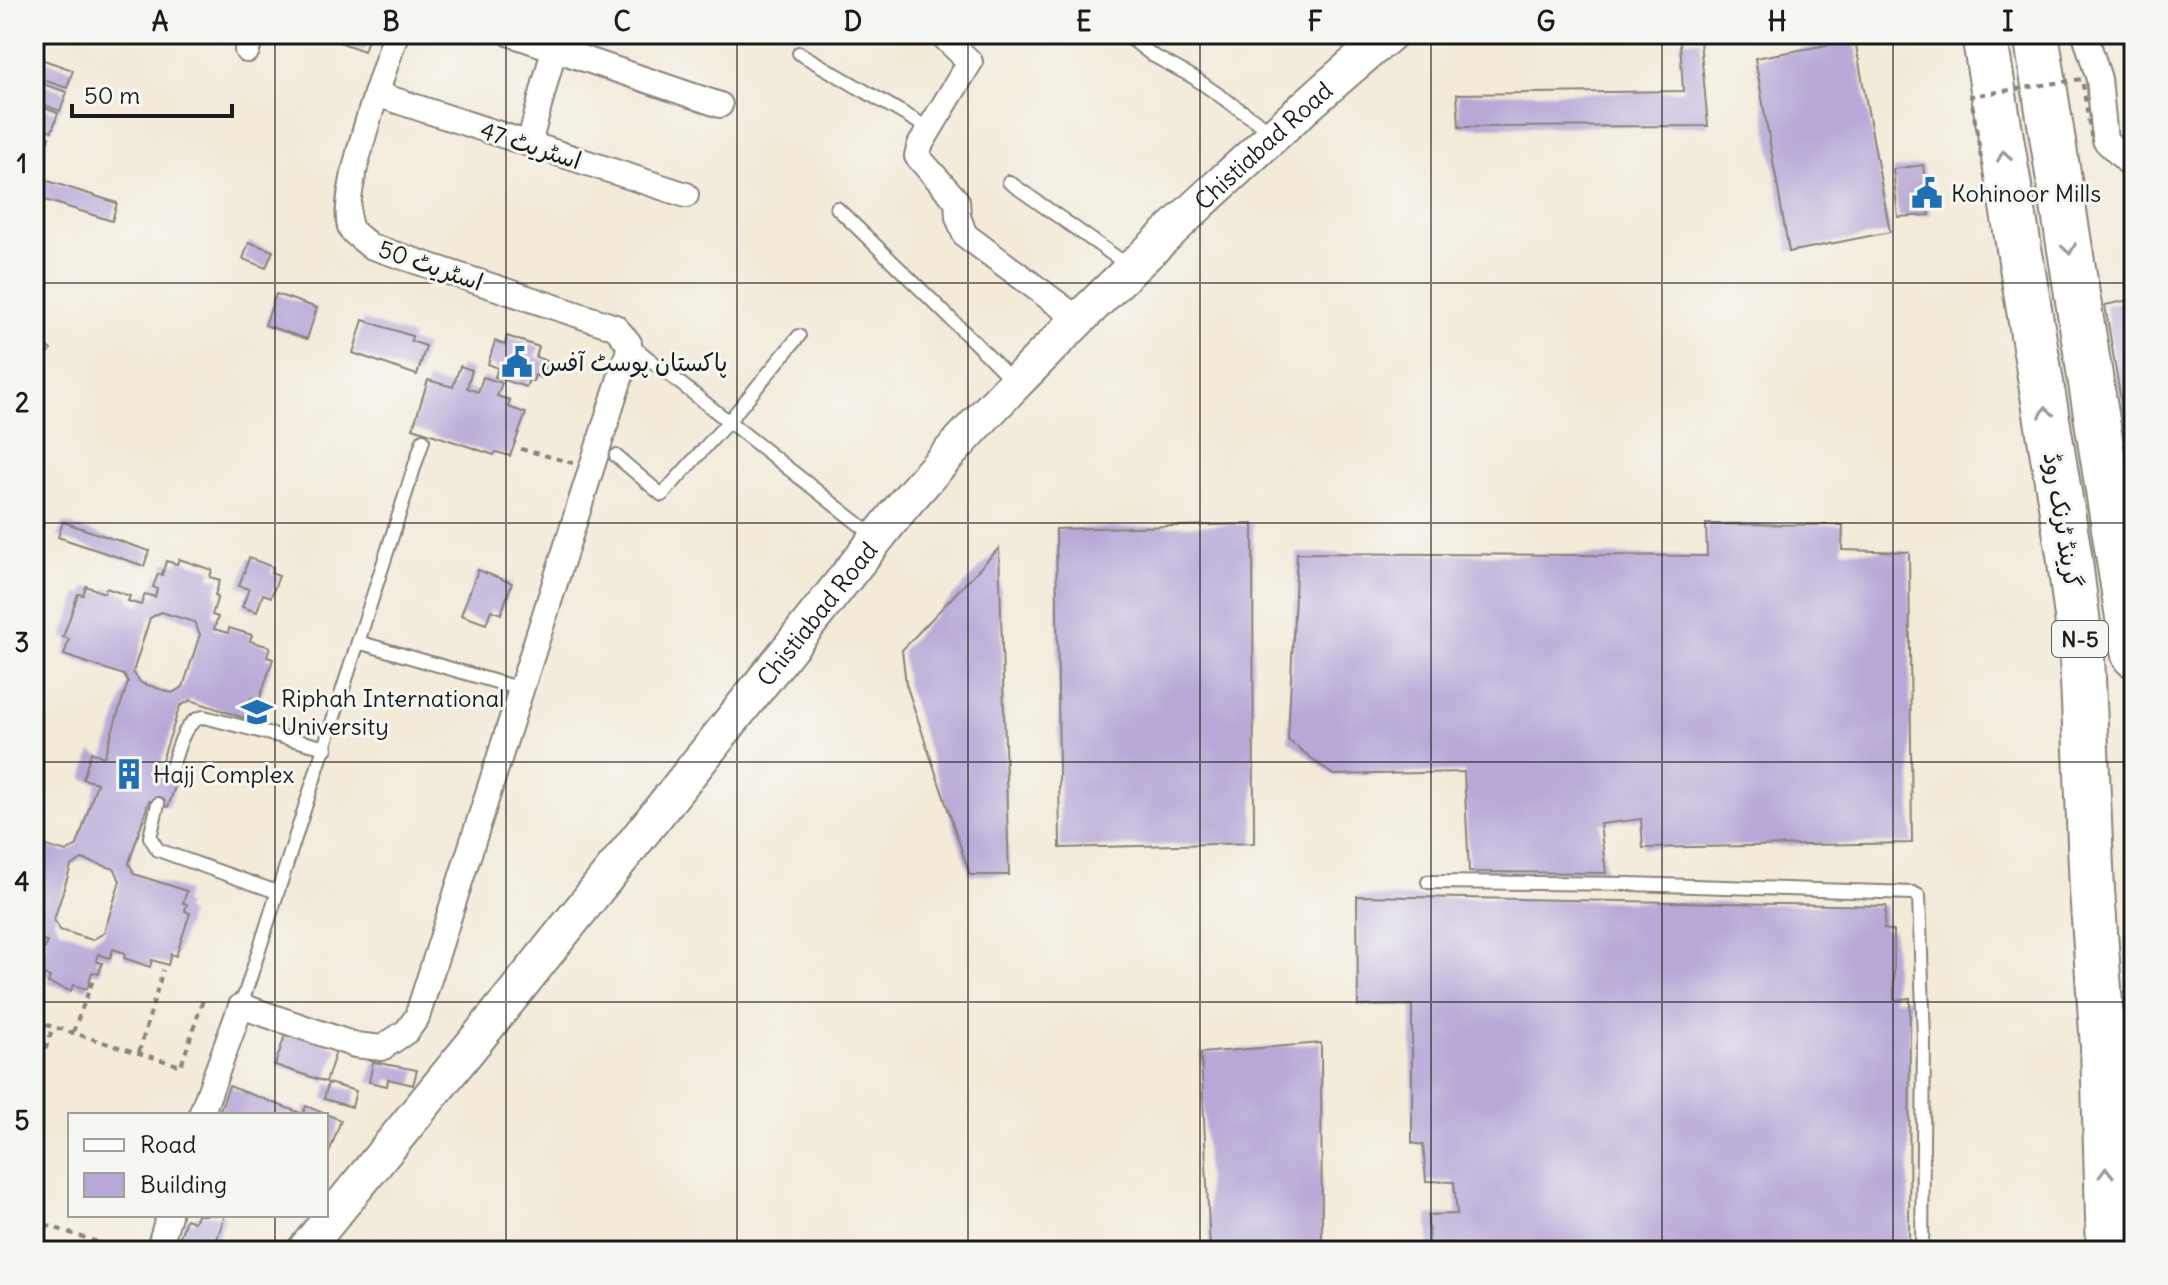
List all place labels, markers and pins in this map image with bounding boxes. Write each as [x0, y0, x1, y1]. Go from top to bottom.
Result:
public building icon: Kohinoor Mills [1910, 176, 1944, 210]
place label: Kohinoor Mills [1951, 178, 2101, 208]
public building icon: پاکستان پوسٹ آفس [500, 345, 534, 379]
place label: پاکستان پوسٹ آفس [541, 347, 727, 378]
place label: Riphah International University [281, 683, 505, 741]
school or university icon: Riphah International University [240, 695, 274, 729]
building icon: Hajj Complex [112, 757, 146, 791]
place label: Hajj Complex [153, 759, 294, 789]

